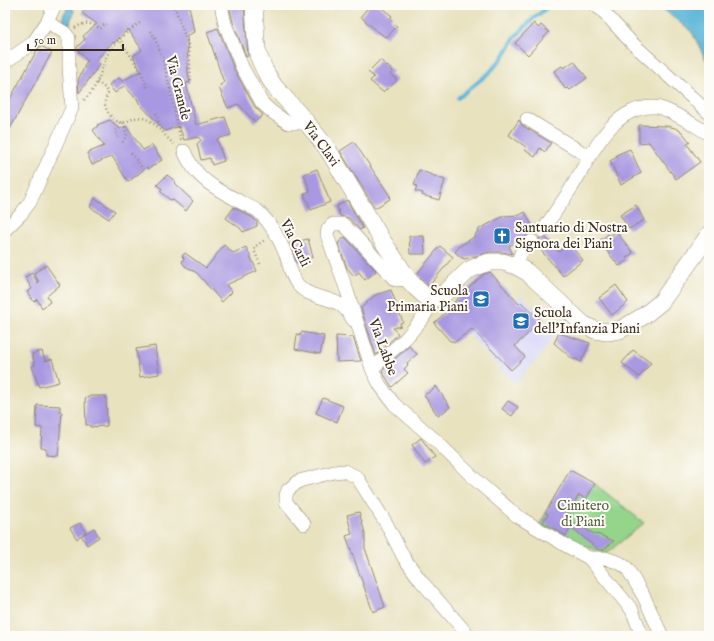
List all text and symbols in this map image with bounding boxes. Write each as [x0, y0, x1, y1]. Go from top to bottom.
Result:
scale bar [28, 26, 123, 52]
text: 50 m [34, 33, 56, 48]
street label: Via Grande [161, 53, 195, 123]
street label: Via Clavi [298, 117, 344, 170]
street label: Via Carli [275, 215, 314, 270]
place label: Santuario di Nostra Signora dei Piani [515, 219, 629, 253]
church icon: Santuario di Nostra Signora dei Piani [492, 226, 512, 246]
place label: Scuola Primaria Piani [387, 282, 469, 316]
school or university icon: Scuola Primaria Piani [471, 289, 491, 309]
place label: Scuola dell'Infanzia Piani [534, 304, 640, 338]
school or university icon: Scuola dell'Infanzia Piani [511, 311, 531, 331]
street label: Via Labbe [364, 315, 402, 379]
park label: Cimitero di Piani [557, 497, 610, 531]

